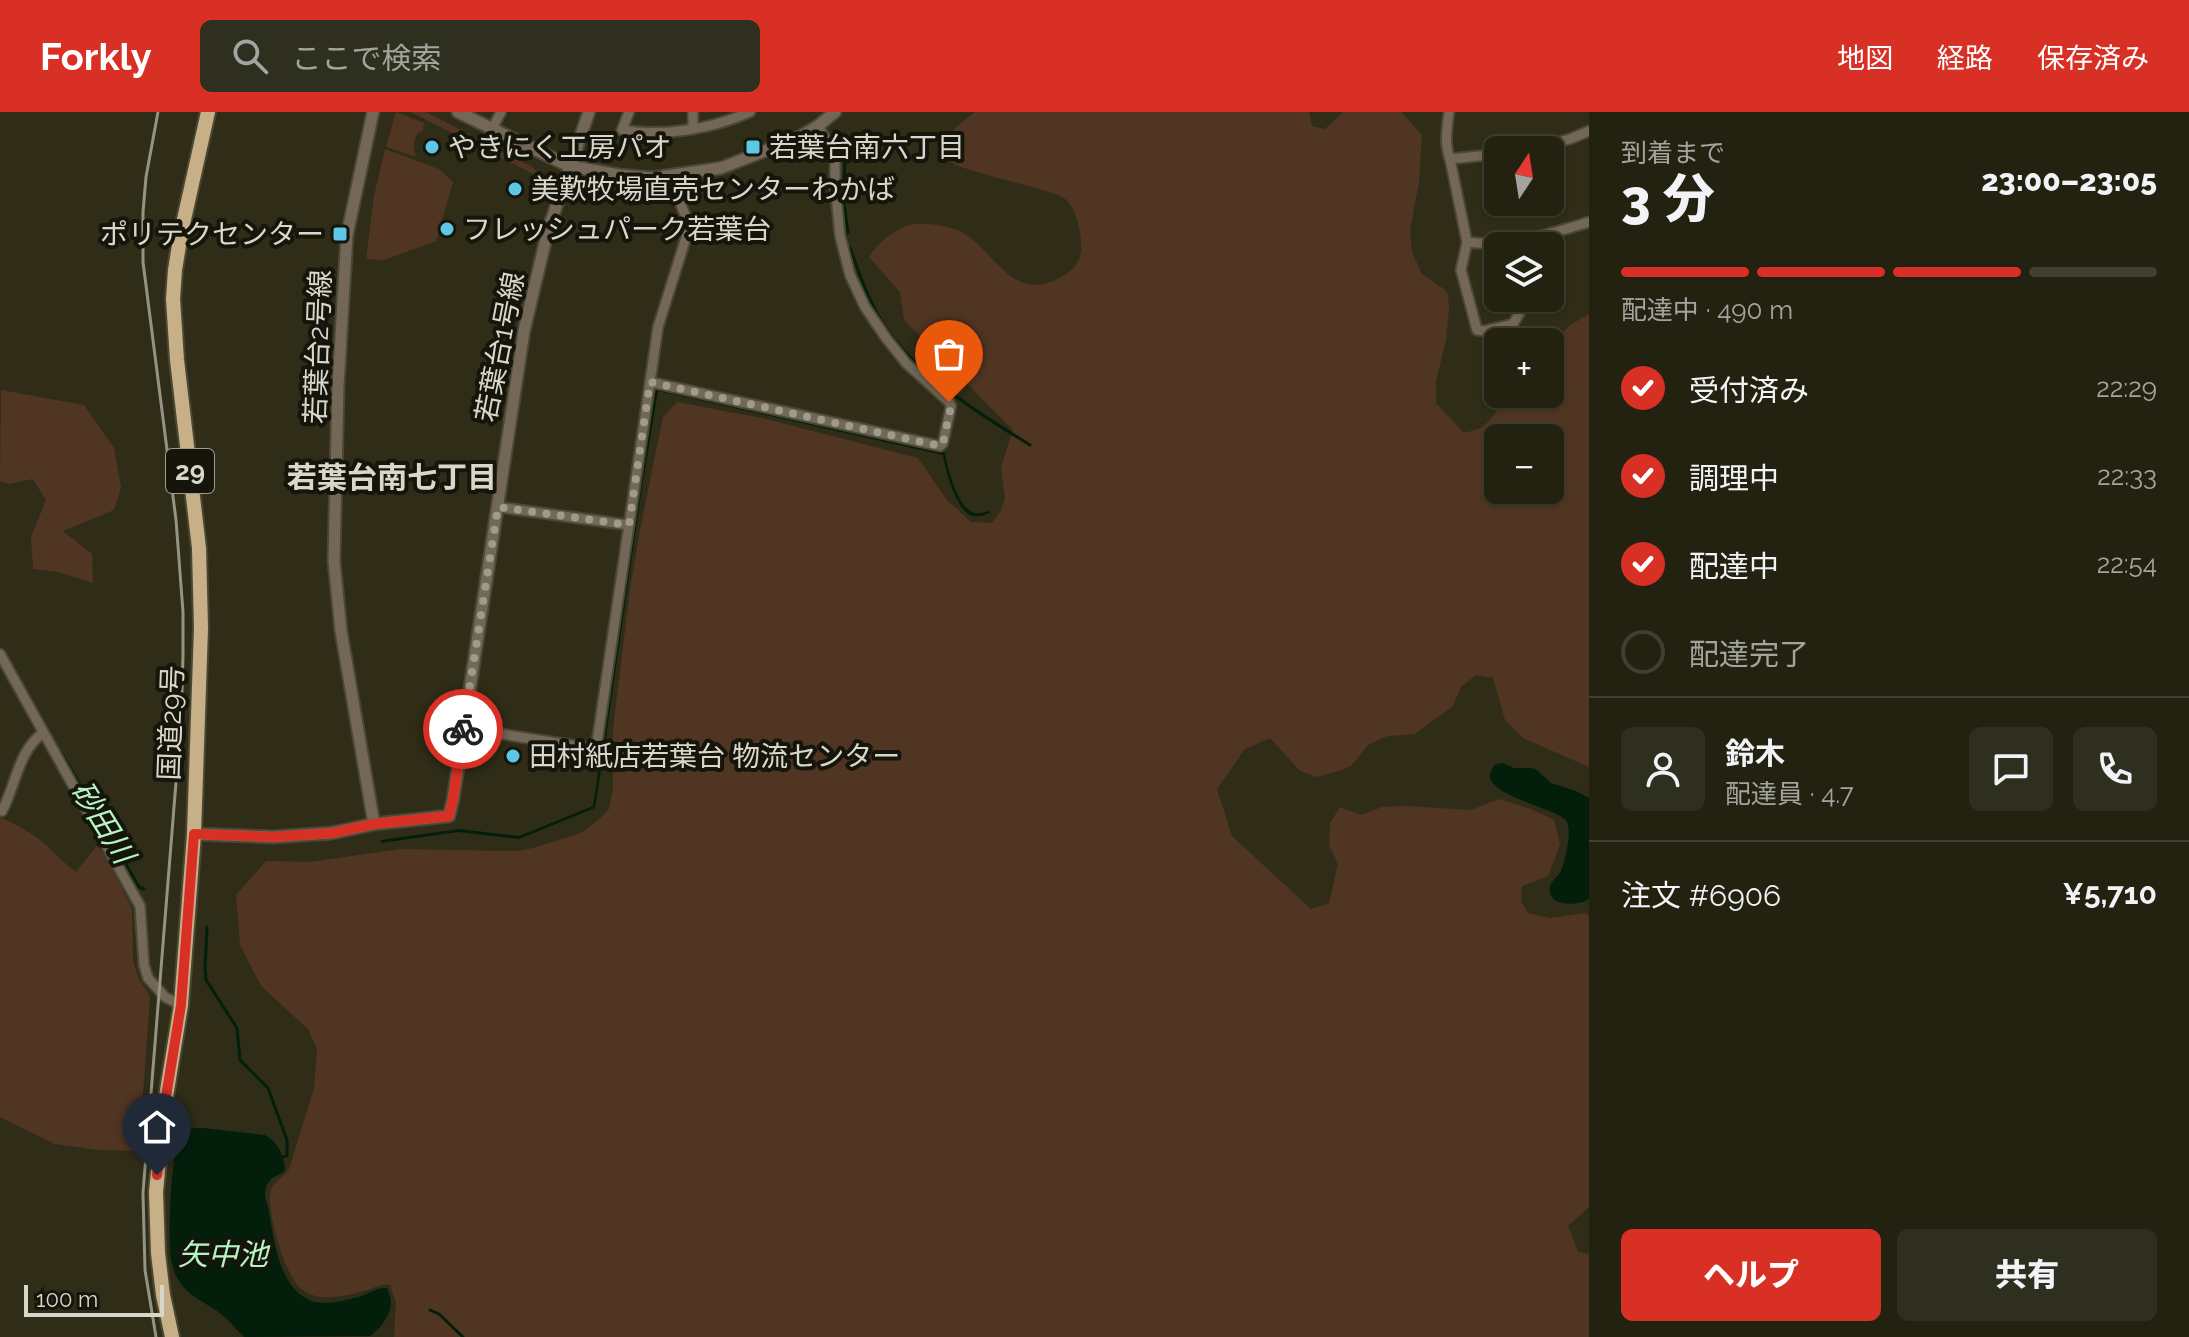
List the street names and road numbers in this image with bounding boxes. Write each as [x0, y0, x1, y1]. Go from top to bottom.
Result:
street label: 若葉台2号線 [299, 269, 337, 425]
street label: 若葉台1号線 [469, 269, 531, 425]
road number: 29 [166, 449, 214, 493]
street label: 国道29号 [153, 665, 189, 781]

